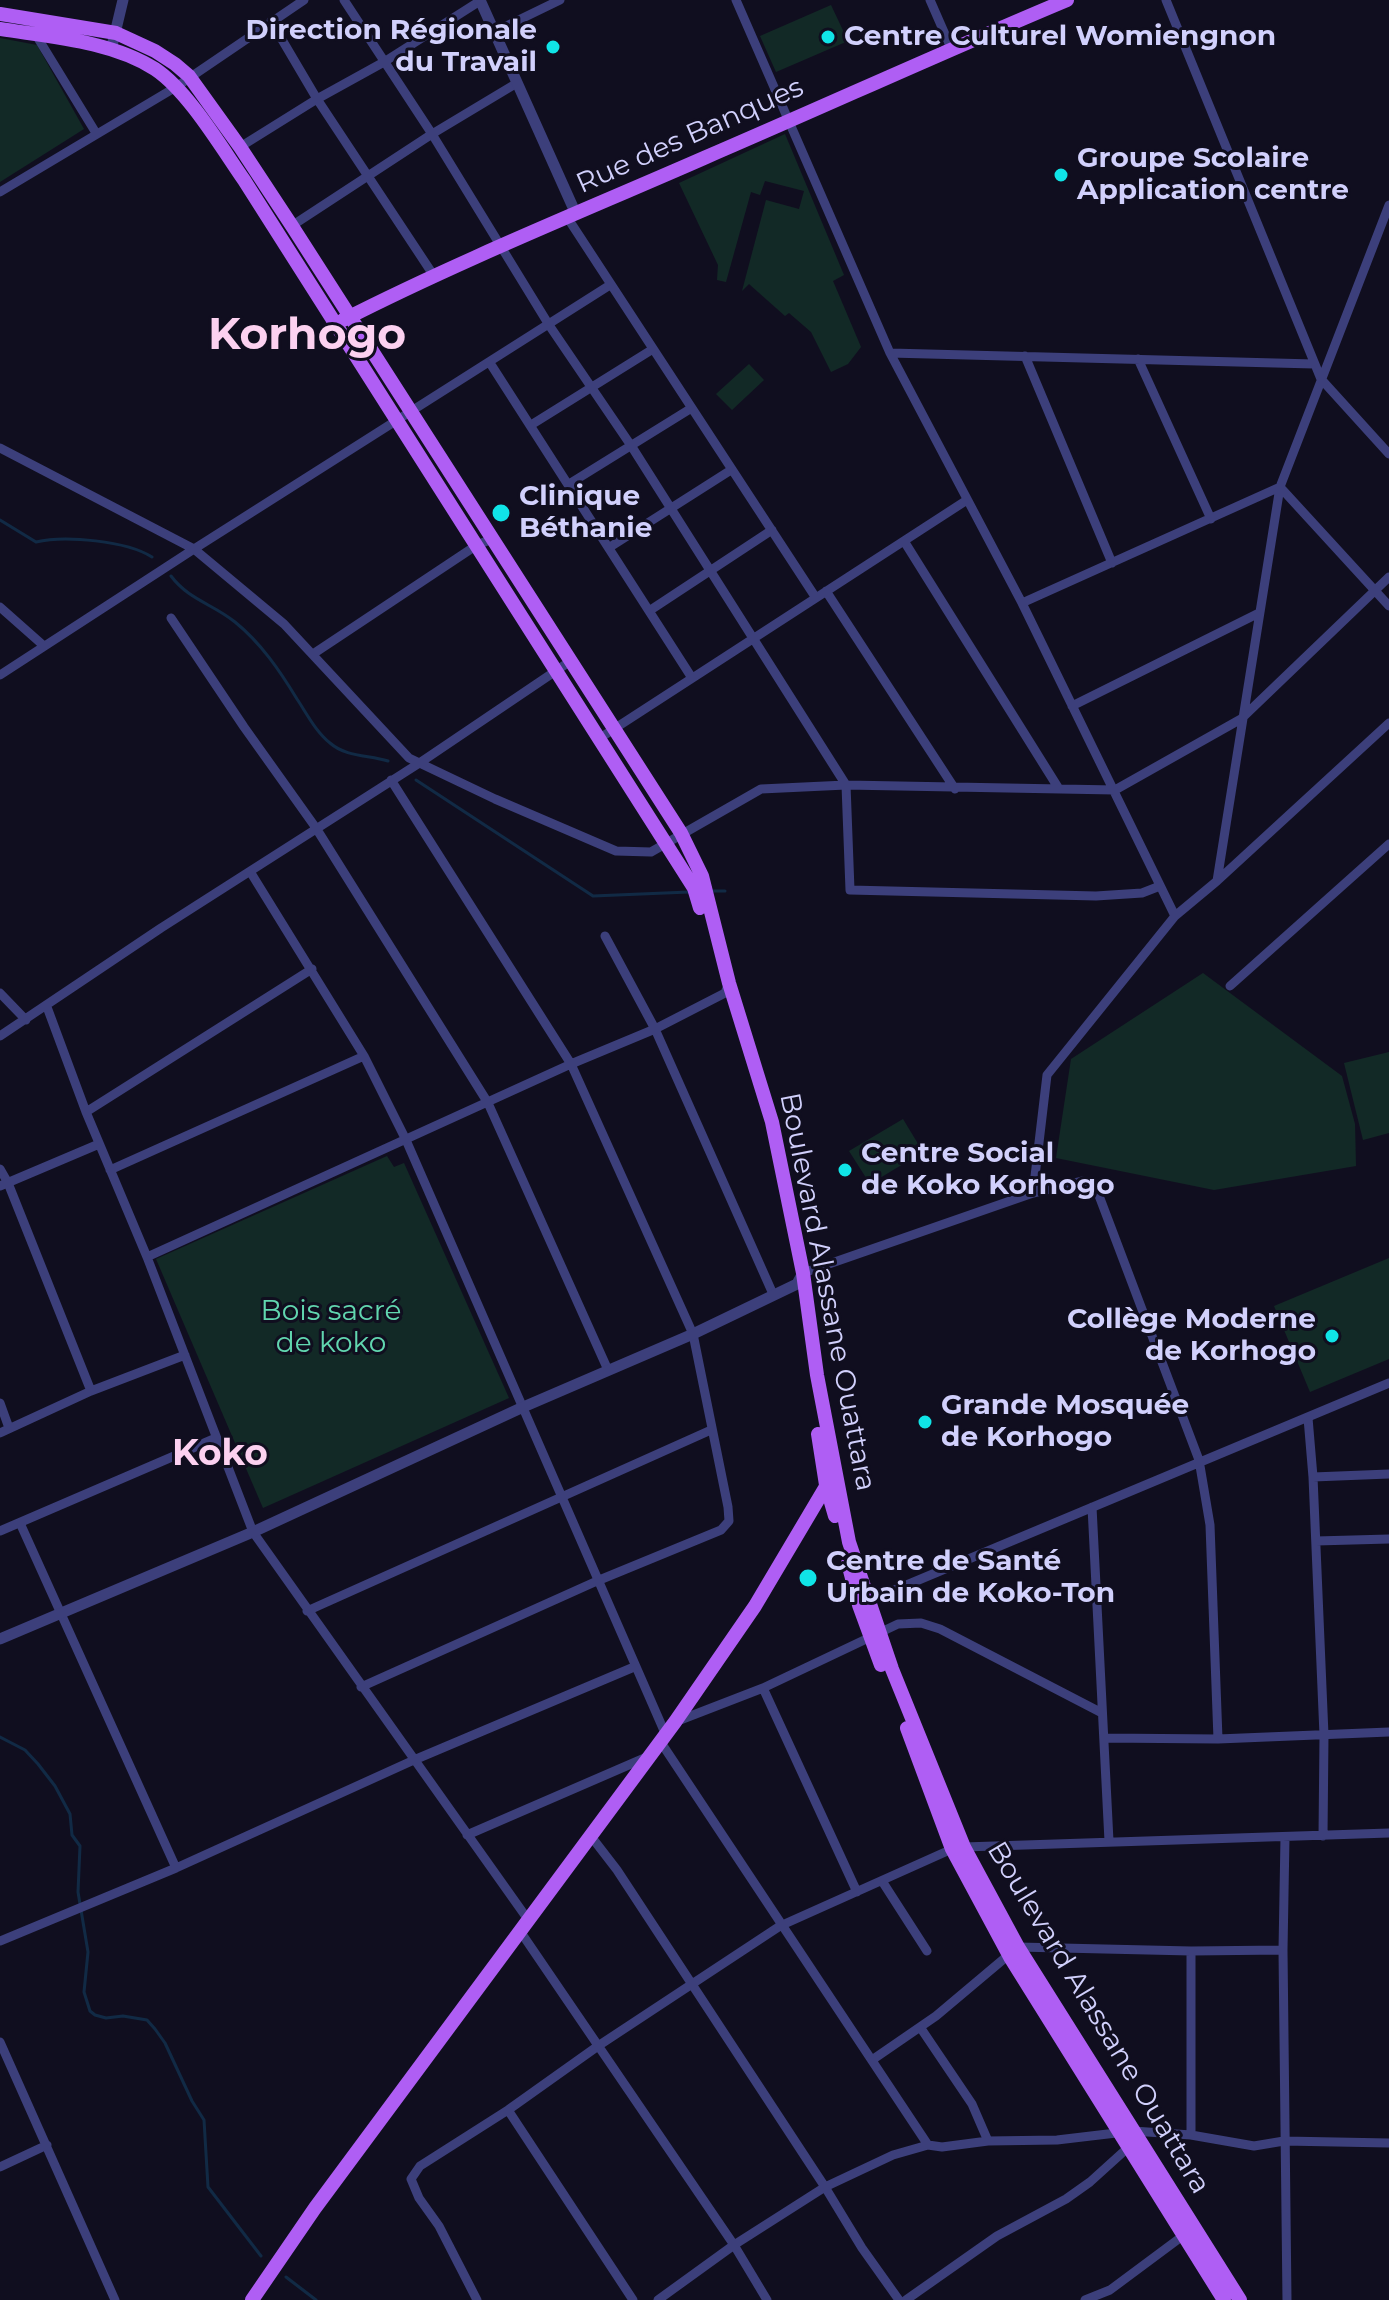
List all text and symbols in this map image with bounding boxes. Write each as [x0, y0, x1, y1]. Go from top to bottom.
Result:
place label: Direction Régionale du Travail [246, 14, 537, 80]
place label: Centre Culturel Womiengnon [844, 20, 1276, 54]
marker: Centre Culturel Womiengnon [819, 28, 837, 46]
marker: Direction Régionale du Travail [544, 38, 562, 56]
street label: Rue des Banques [571, 71, 809, 201]
place label: Groupe Scolaire Application centre [1077, 142, 1349, 208]
marker: Groupe Scolaire Application centre [1052, 166, 1070, 184]
district label: Korhogo [208, 310, 406, 362]
place label: Clinique Béthanie [519, 480, 652, 546]
marker: Clinique Béthanie [490, 502, 512, 524]
street label: Boulevard Alassane Ouattara [772, 1090, 882, 1494]
place label: Centre Social de Koko Korhogo [861, 1137, 1115, 1203]
marker: Centre Social de Koko Korhogo [836, 1161, 854, 1179]
park label: Bois sacré de koko [261, 1295, 401, 1361]
place label: Collège Moderne de Korhogo [1067, 1303, 1316, 1369]
marker: Collège Moderne de Korhogo [1323, 1327, 1341, 1345]
place label: Grande Mosquée de Korhogo [941, 1389, 1189, 1455]
marker: Grande Mosquée de Korhogo [916, 1413, 934, 1431]
district label: Koko [172, 1432, 268, 1476]
place label: Centre de Santé Urbain de Koko-Ton [826, 1545, 1115, 1611]
marker: Centre de Santé Urbain de Koko-Ton [797, 1567, 819, 1589]
street label: Boulevard Alassane Ouattara [979, 1836, 1217, 2200]

